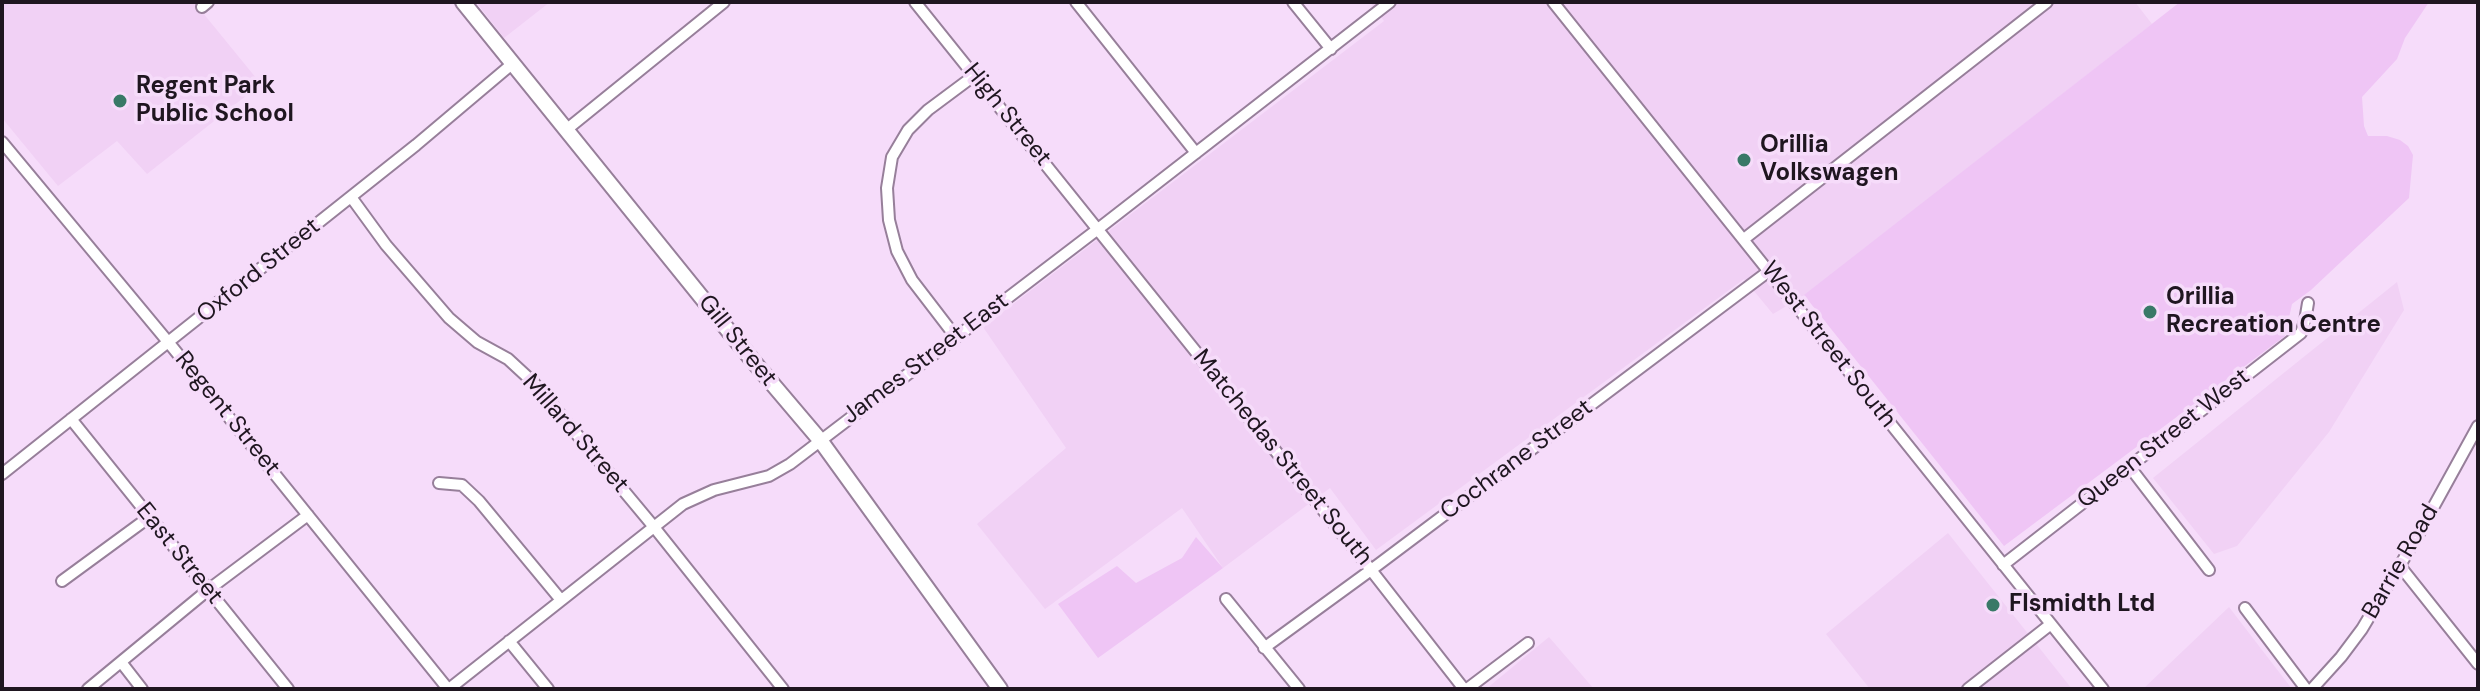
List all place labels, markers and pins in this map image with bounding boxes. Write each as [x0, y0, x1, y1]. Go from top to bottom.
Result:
place label: Regent Park Public School [136, 73, 294, 129]
marker: Regent Park Public School [111, 92, 129, 110]
place label: Orillia Volkswagen [1760, 132, 1898, 188]
marker: Orillia Volkswagen [1735, 151, 1753, 169]
place label: Orillia Recreation Centre [2166, 284, 2381, 340]
marker: Orillia Recreation Centre [2141, 303, 2159, 321]
place label: Flsmidth Ltd [2009, 591, 2155, 619]
marker: Flsmidth Ltd [1984, 596, 2002, 614]

